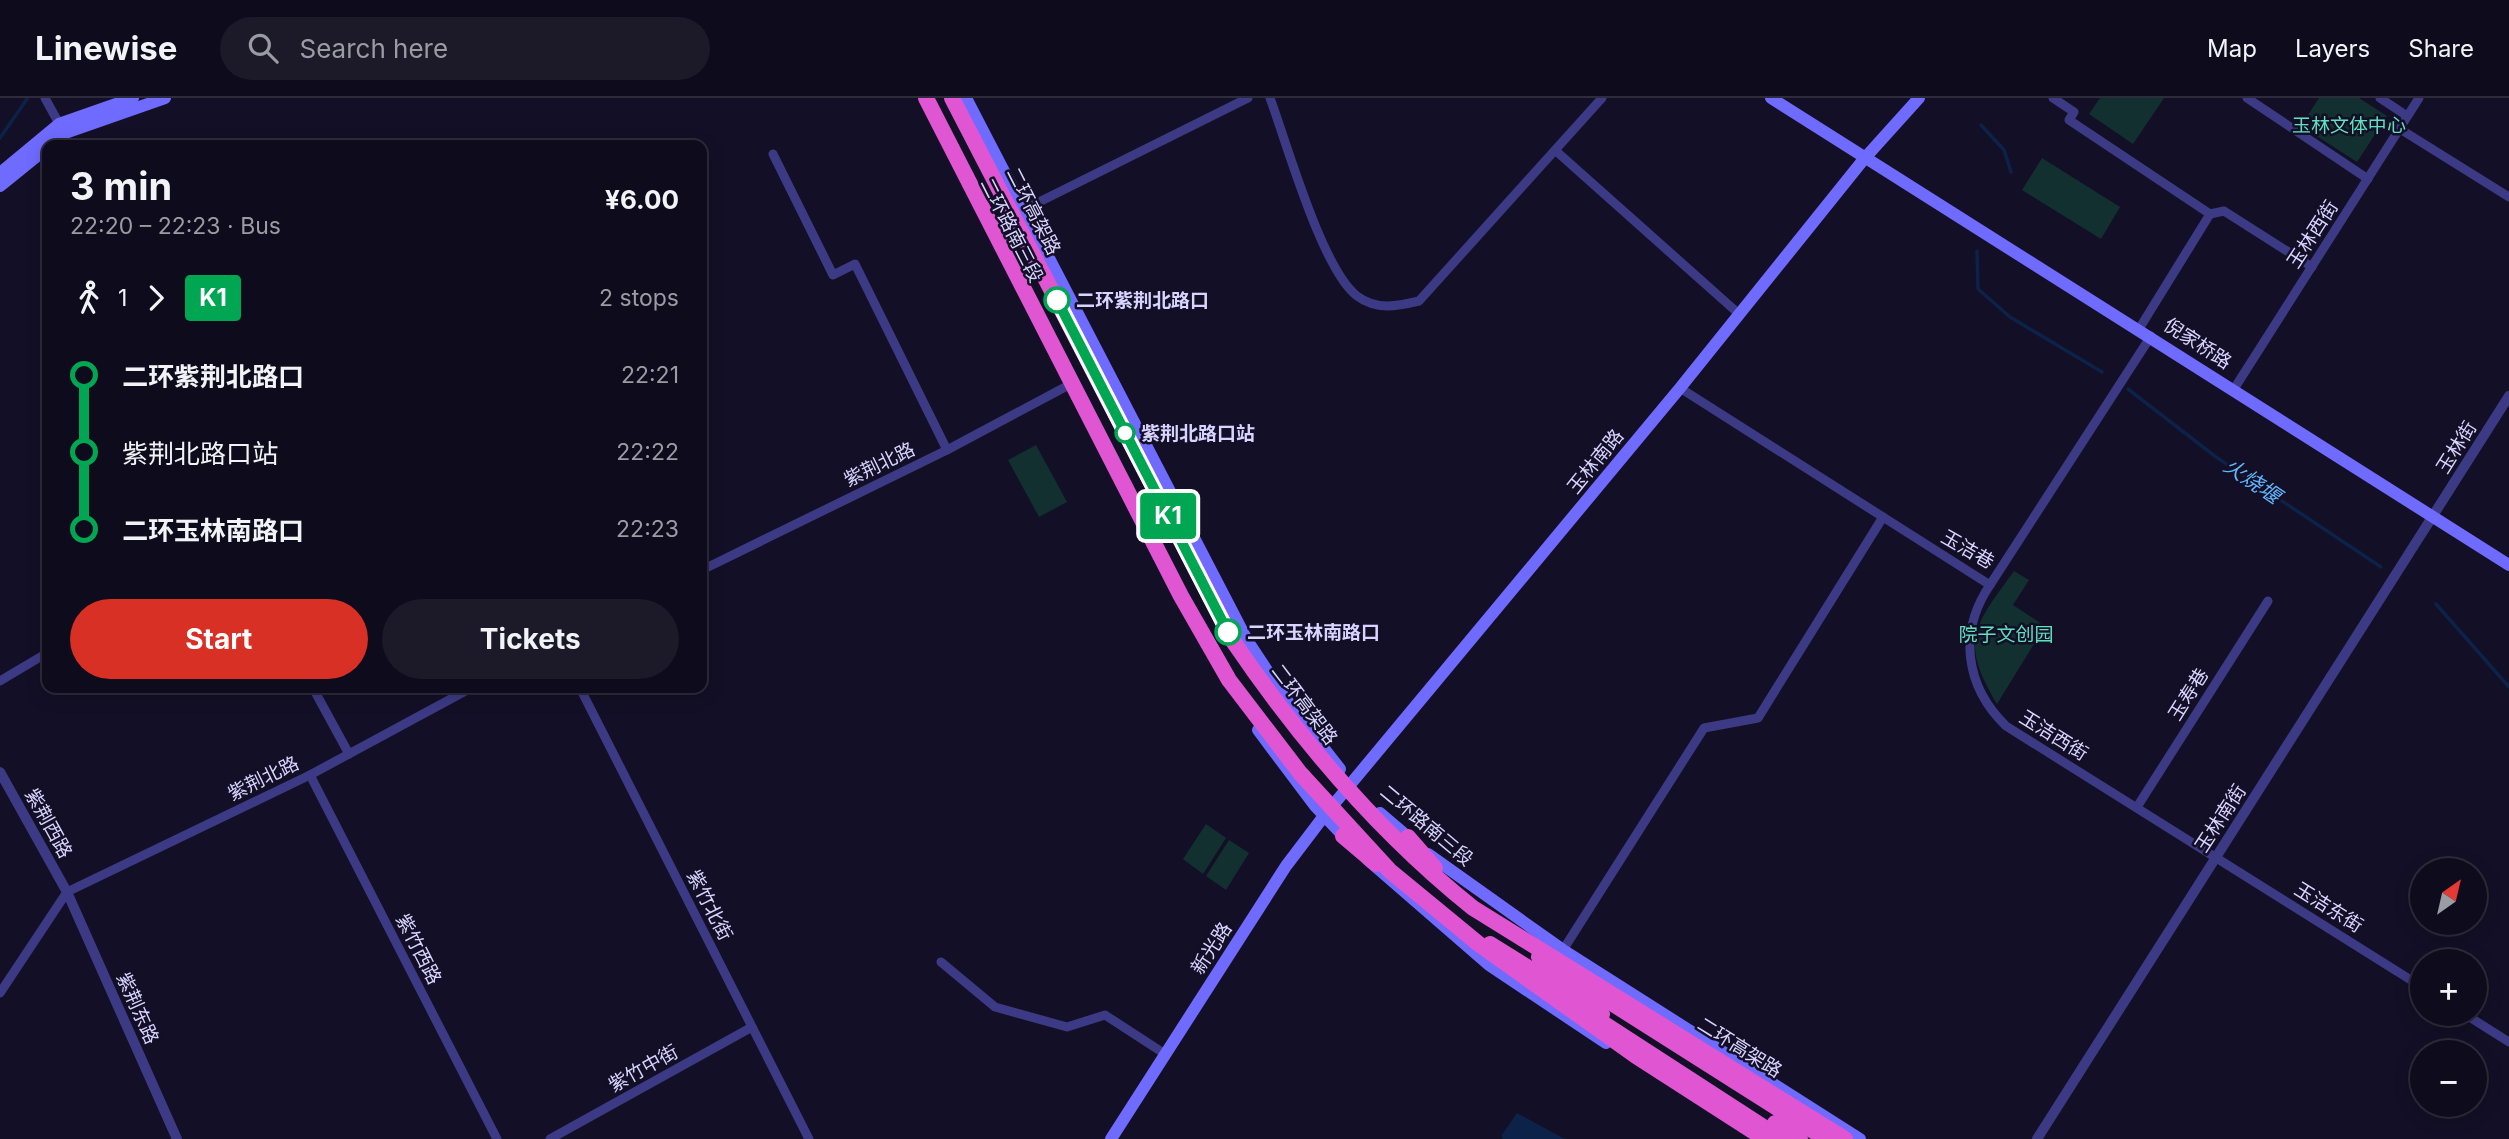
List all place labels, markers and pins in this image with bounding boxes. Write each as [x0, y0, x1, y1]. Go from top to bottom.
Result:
marker: 二环紫荆北路口 [1044, 287, 1070, 313]
place label: 二环紫荆北路口 [1076, 289, 1209, 312]
place label: 紫荆北路口站 [1141, 422, 1255, 445]
marker: 紫荆北路口站 [1115, 423, 1135, 443]
marker: 二环玉林南路口 [1215, 619, 1241, 645]
place label: 二环玉林南路口 [1247, 621, 1380, 644]

